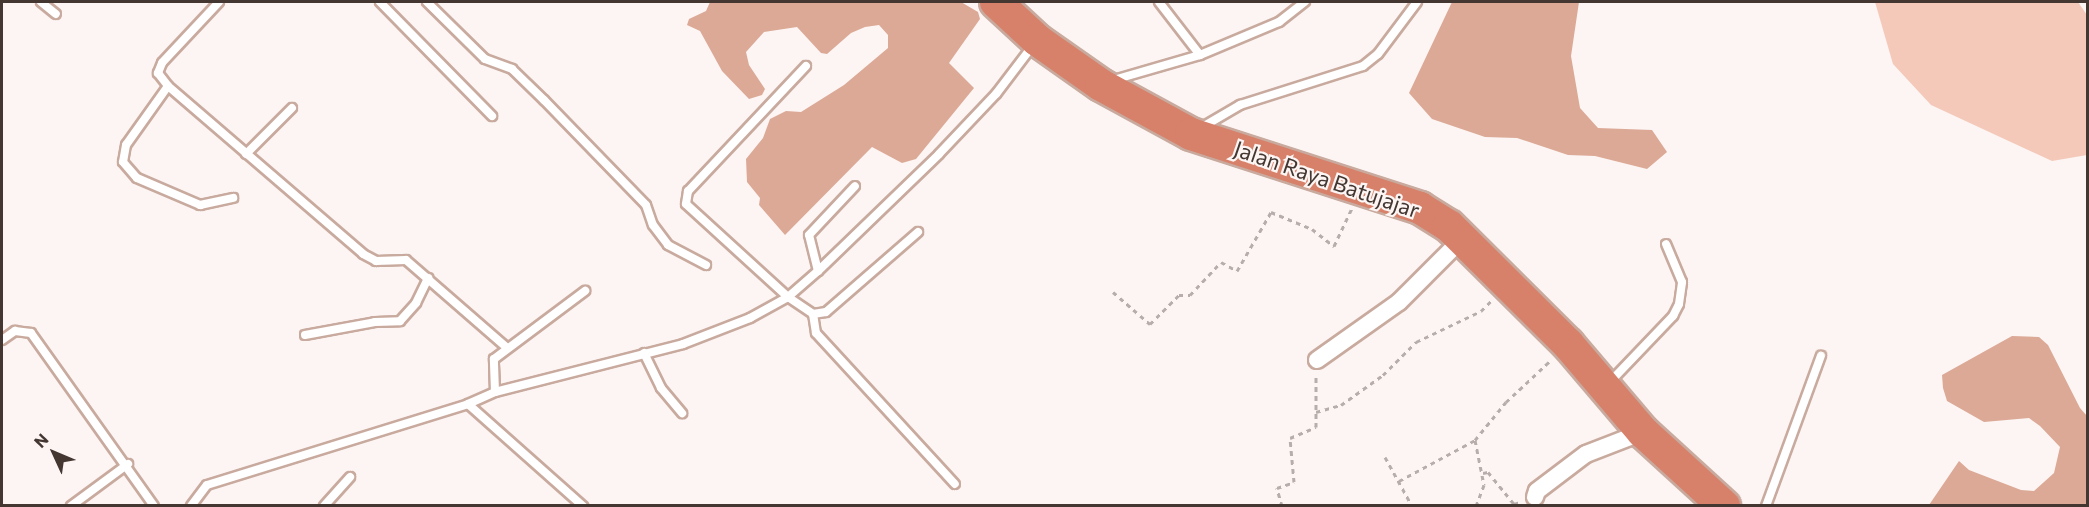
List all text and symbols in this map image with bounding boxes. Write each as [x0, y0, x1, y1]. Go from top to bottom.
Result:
street label: Jalan Raya Batujajar [1231, 135, 1423, 223]
north arrow [24, 423, 84, 483]
text: N [30, 429, 52, 451]

